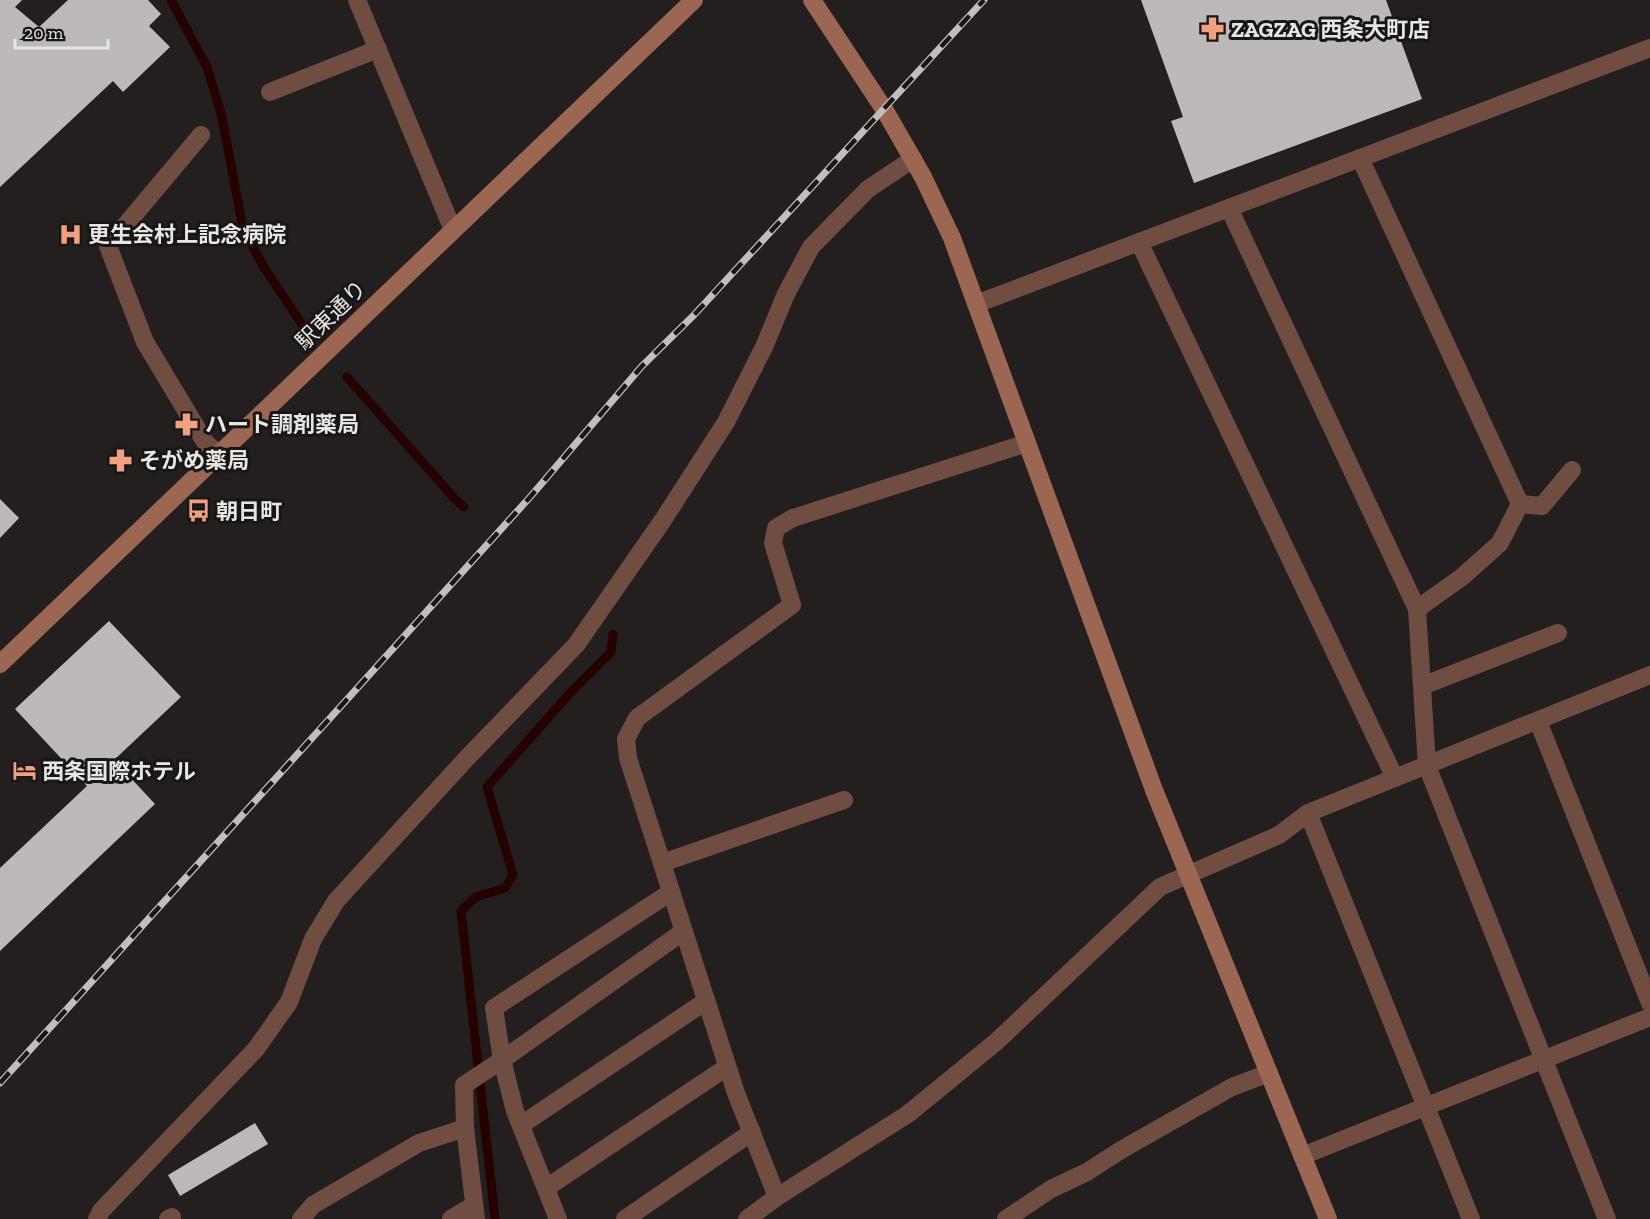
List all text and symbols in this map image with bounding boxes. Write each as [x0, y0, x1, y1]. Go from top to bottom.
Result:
scale bar [15, 12, 108, 50]
pharmacy icon: ZAGZAG 西条大町店 [1200, 16, 1226, 42]
place label: ZAGZAG 西条大町店 [1231, 16, 1430, 43]
text: 20 m [24, 22, 64, 44]
hospital icon: 更生会村上記念病院 [57, 221, 83, 247]
place label: 更生会村上記念病院 [88, 221, 286, 248]
street label: 駅東通り [290, 275, 372, 355]
pharmacy icon: ハート調剤薬局 [174, 411, 200, 437]
place label: ハート調剤薬局 [205, 411, 359, 438]
pharmacy icon: そがめ薬局 [108, 447, 134, 473]
place label: そがめ薬局 [139, 447, 249, 474]
bus stop icon: 朝日町 [185, 498, 211, 524]
place label: 朝日町 [216, 498, 282, 525]
hotel icon: 西条国際ホテル [11, 758, 37, 784]
place label: 西条国際ホテル [42, 758, 196, 785]

